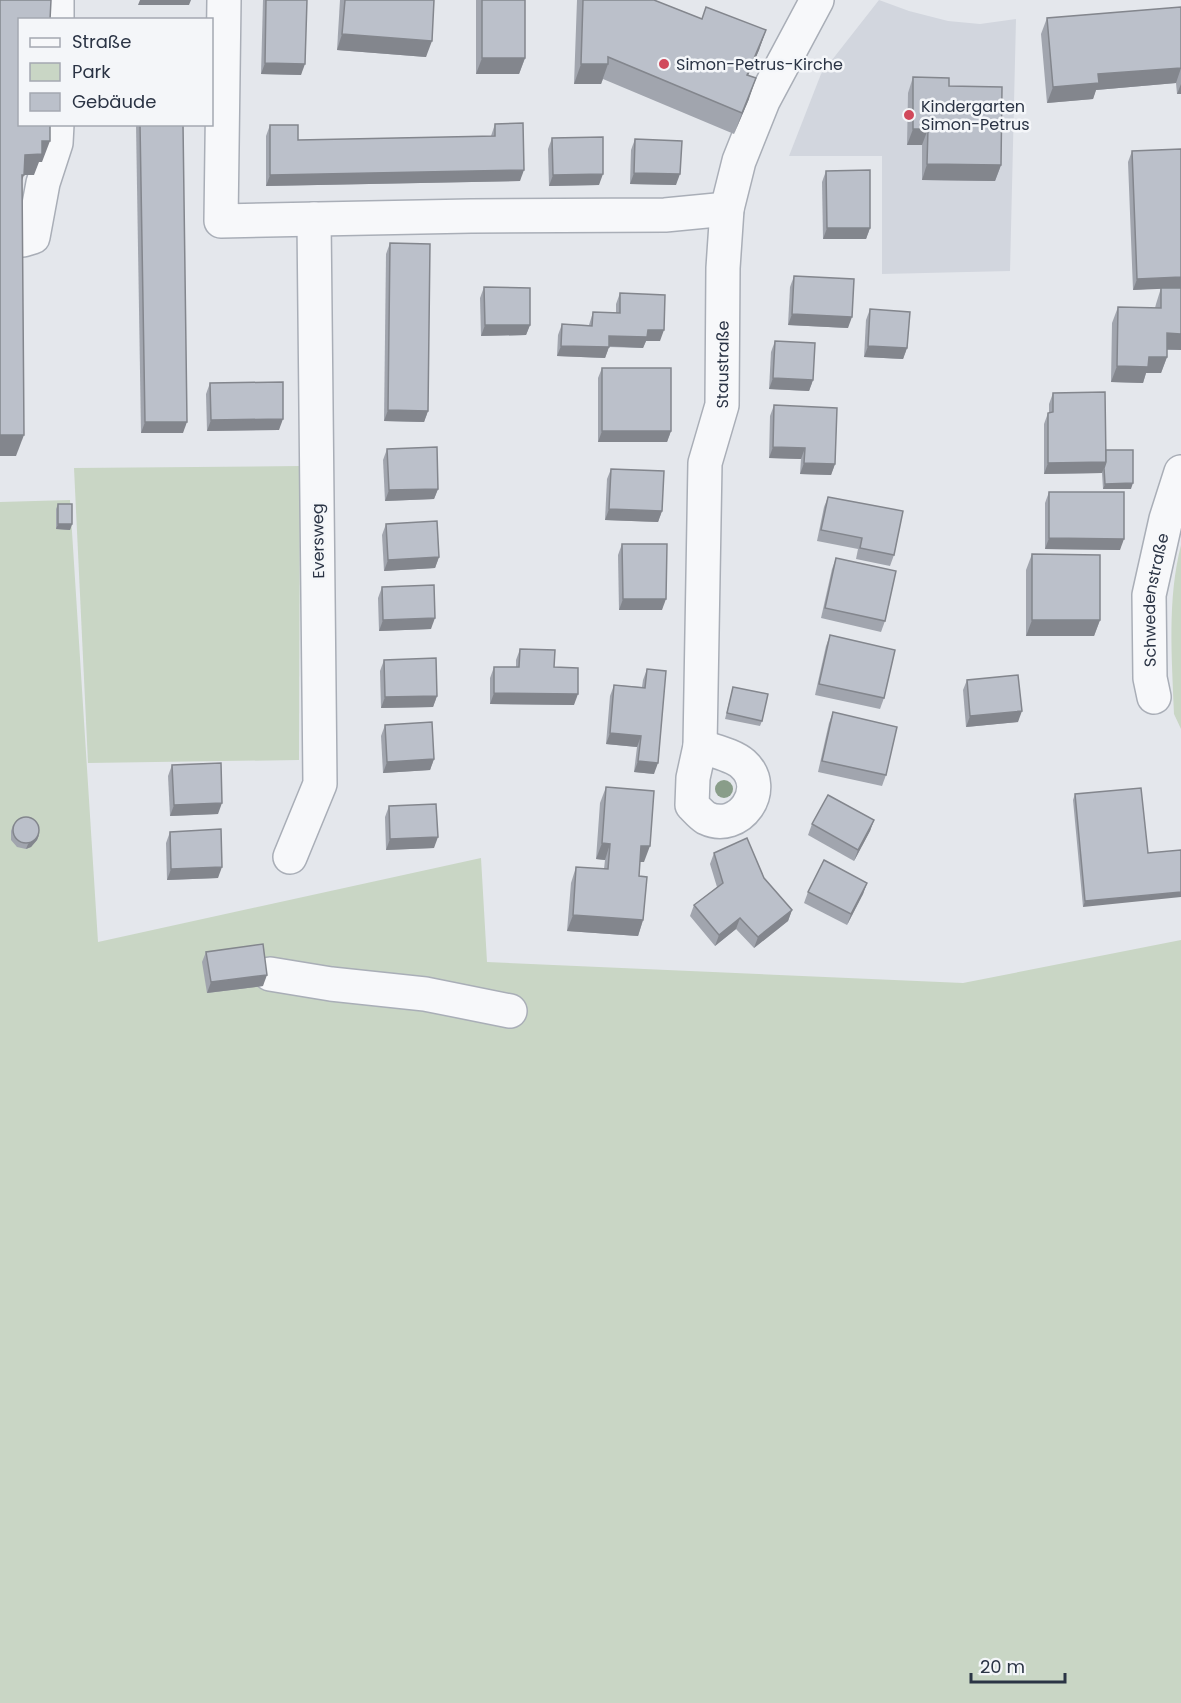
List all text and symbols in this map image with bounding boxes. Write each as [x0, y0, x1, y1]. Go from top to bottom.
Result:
legend [18, 18, 213, 126]
text: Straße [72, 29, 131, 54]
place label: Simon-Petrus-Kirche [676, 53, 843, 76]
marker: Simon-Petrus-Kirche [657, 57, 671, 71]
text: Park [72, 59, 111, 84]
text: Gebäude [72, 89, 156, 114]
place label: Kindergarten Simon-Petrus [921, 95, 1030, 136]
marker: Kindergarten Simon-Petrus [902, 108, 916, 122]
street label: Staustraße [710, 320, 734, 409]
street label: Eversweg [306, 503, 330, 579]
street label: Schwedenstraße [1137, 531, 1174, 667]
scale bar [971, 1646, 1066, 1684]
text: 20 m [980, 1654, 1025, 1679]

